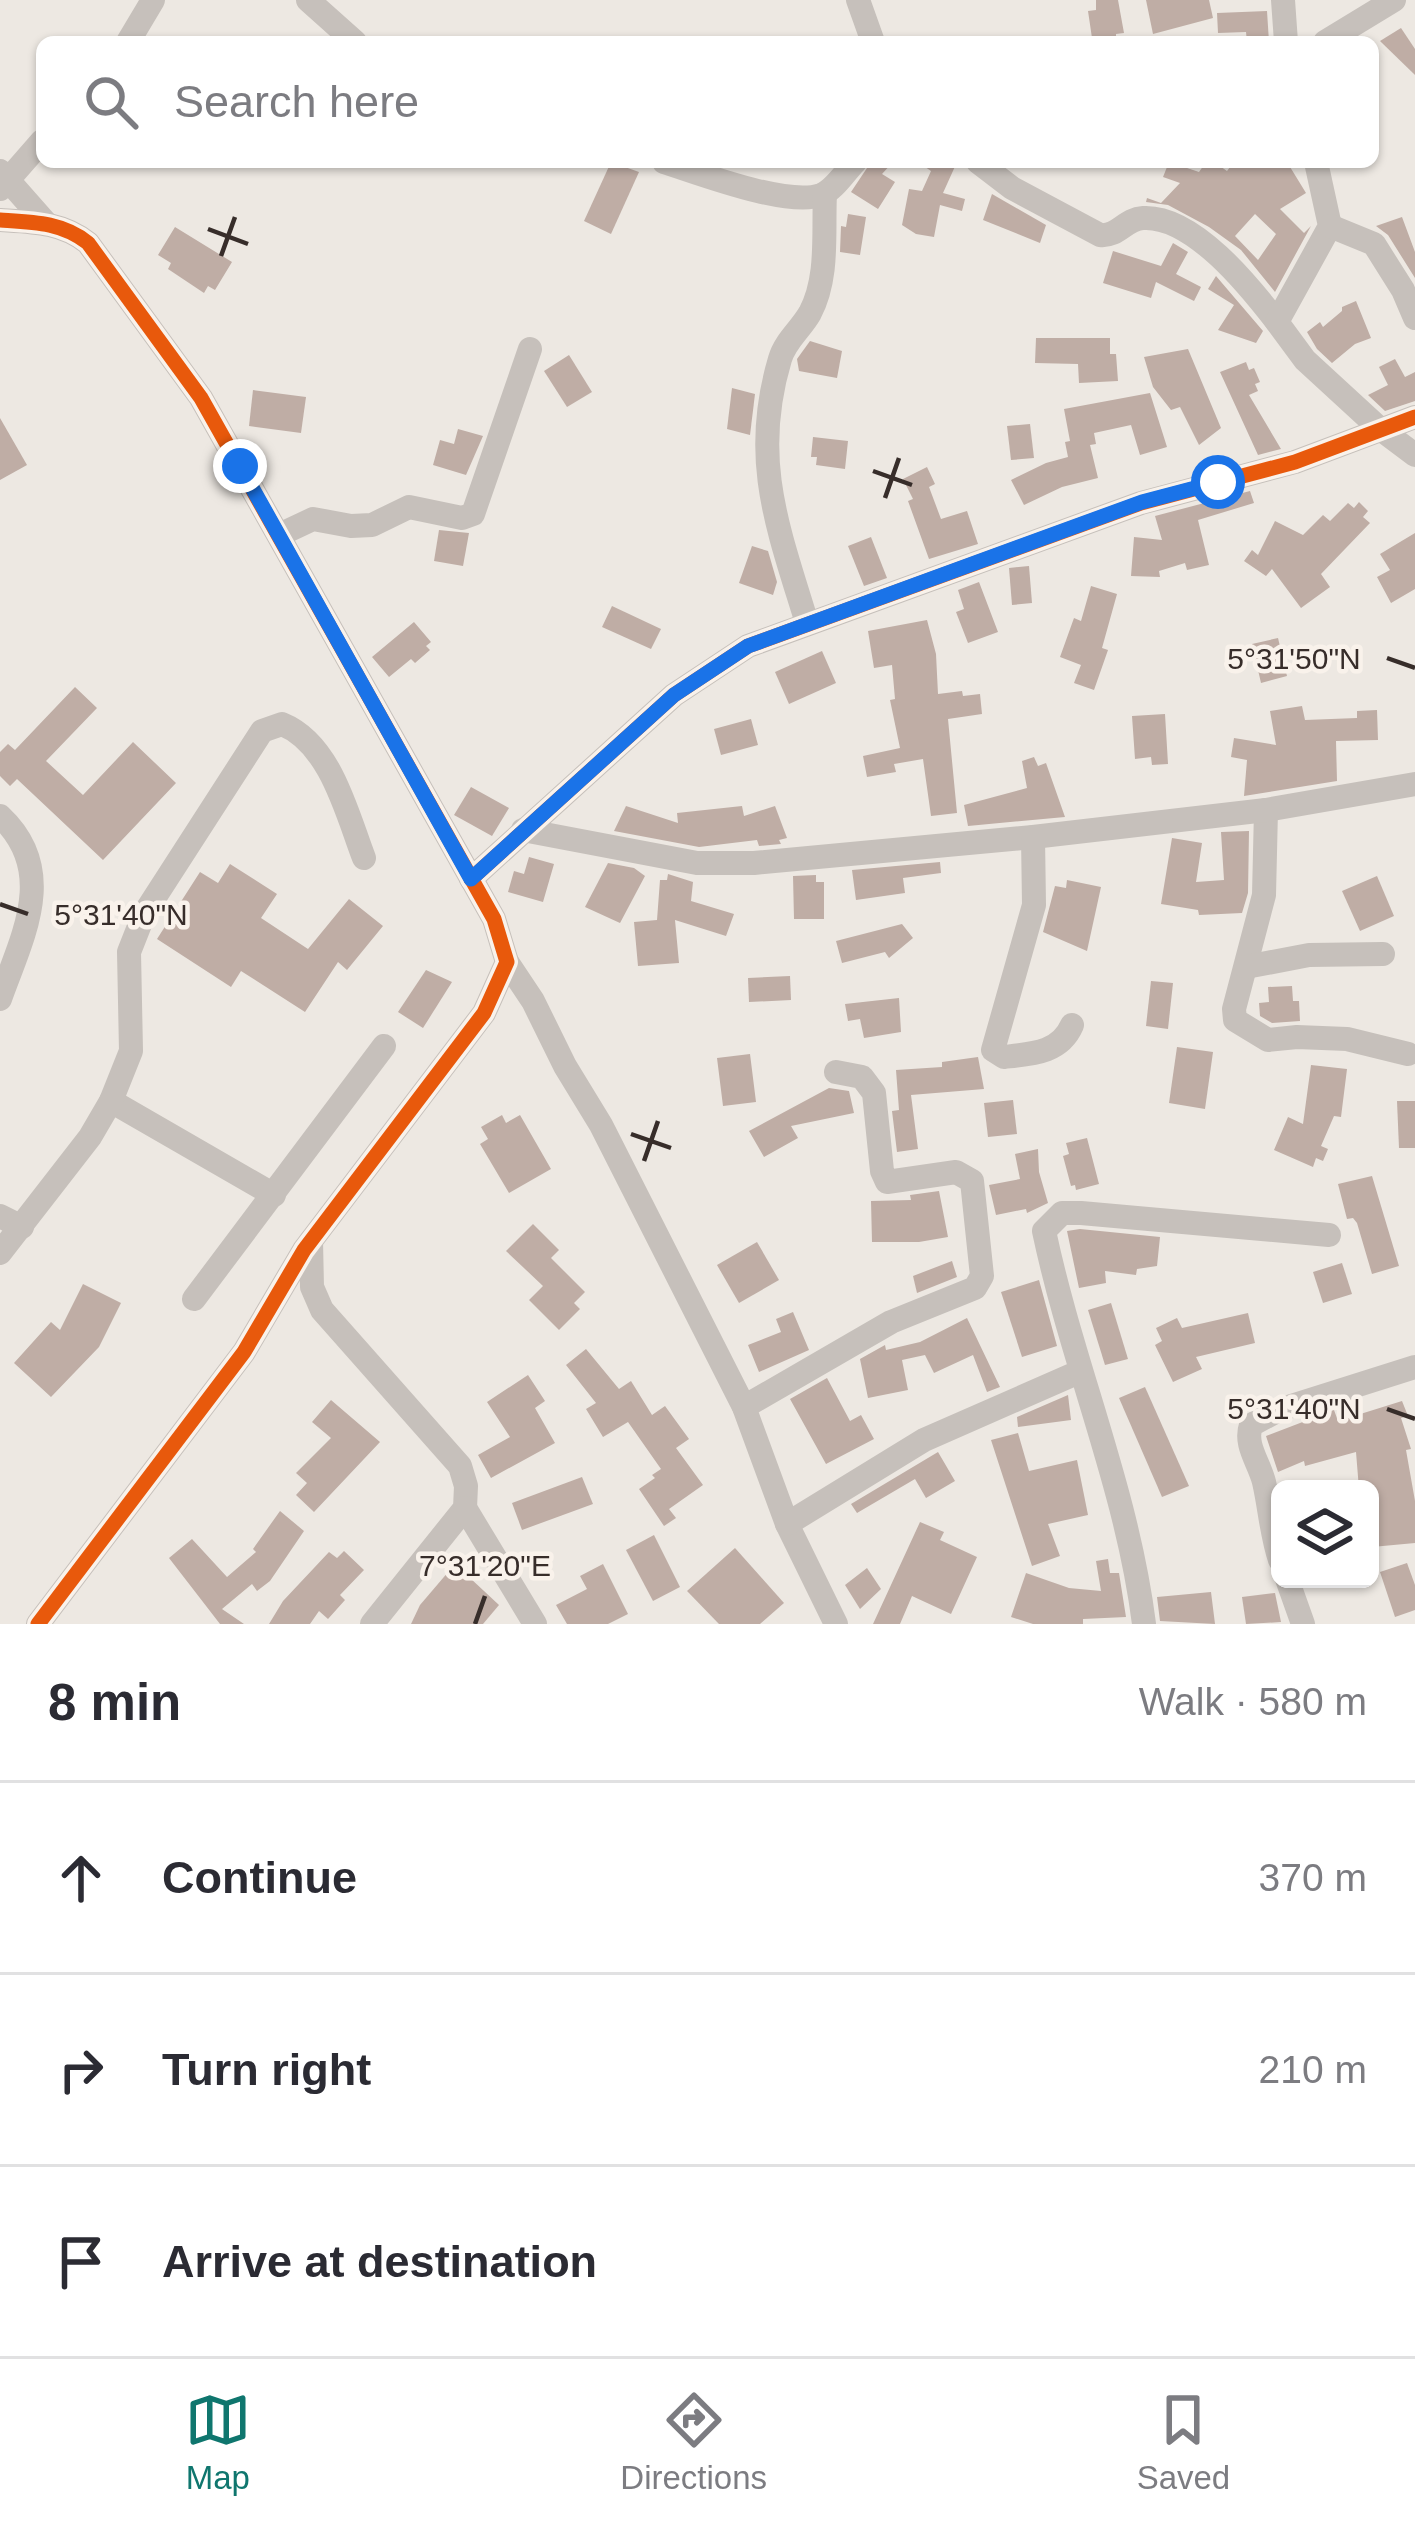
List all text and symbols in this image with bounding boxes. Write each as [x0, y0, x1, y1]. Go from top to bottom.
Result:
search box [36, 36, 1379, 168]
icon: search [78, 69, 144, 135]
text: Search here [174, 76, 419, 127]
route end [213, 439, 267, 493]
route start [1191, 455, 1245, 509]
text: 5°31'50"N [1227, 642, 1361, 675]
text: 5°31'40"N [54, 898, 188, 931]
text: 5°31'40"N [1227, 1392, 1361, 1425]
map controls [1271, 1480, 1379, 1588]
button: layers [1271, 1480, 1379, 1588]
text: 7°31'20"E [419, 1549, 551, 1582]
text: 8 min [48, 1674, 181, 1731]
text: Walk · 580 m [1139, 1680, 1367, 1723]
icon: ahead [48, 1845, 114, 1911]
text: Continue [162, 1852, 357, 1903]
text: 370 m [1259, 1856, 1367, 1899]
icon: right [48, 2037, 114, 2103]
text: Turn right [162, 2044, 371, 2095]
text: 210 m [1259, 2048, 1367, 2091]
icon: arrive [48, 2229, 114, 2295]
text: Arrive at destination [162, 2236, 597, 2287]
tab: Map [185, 2387, 251, 2497]
tab: Directions [620, 2387, 767, 2497]
tab: Saved [1137, 2387, 1230, 2497]

